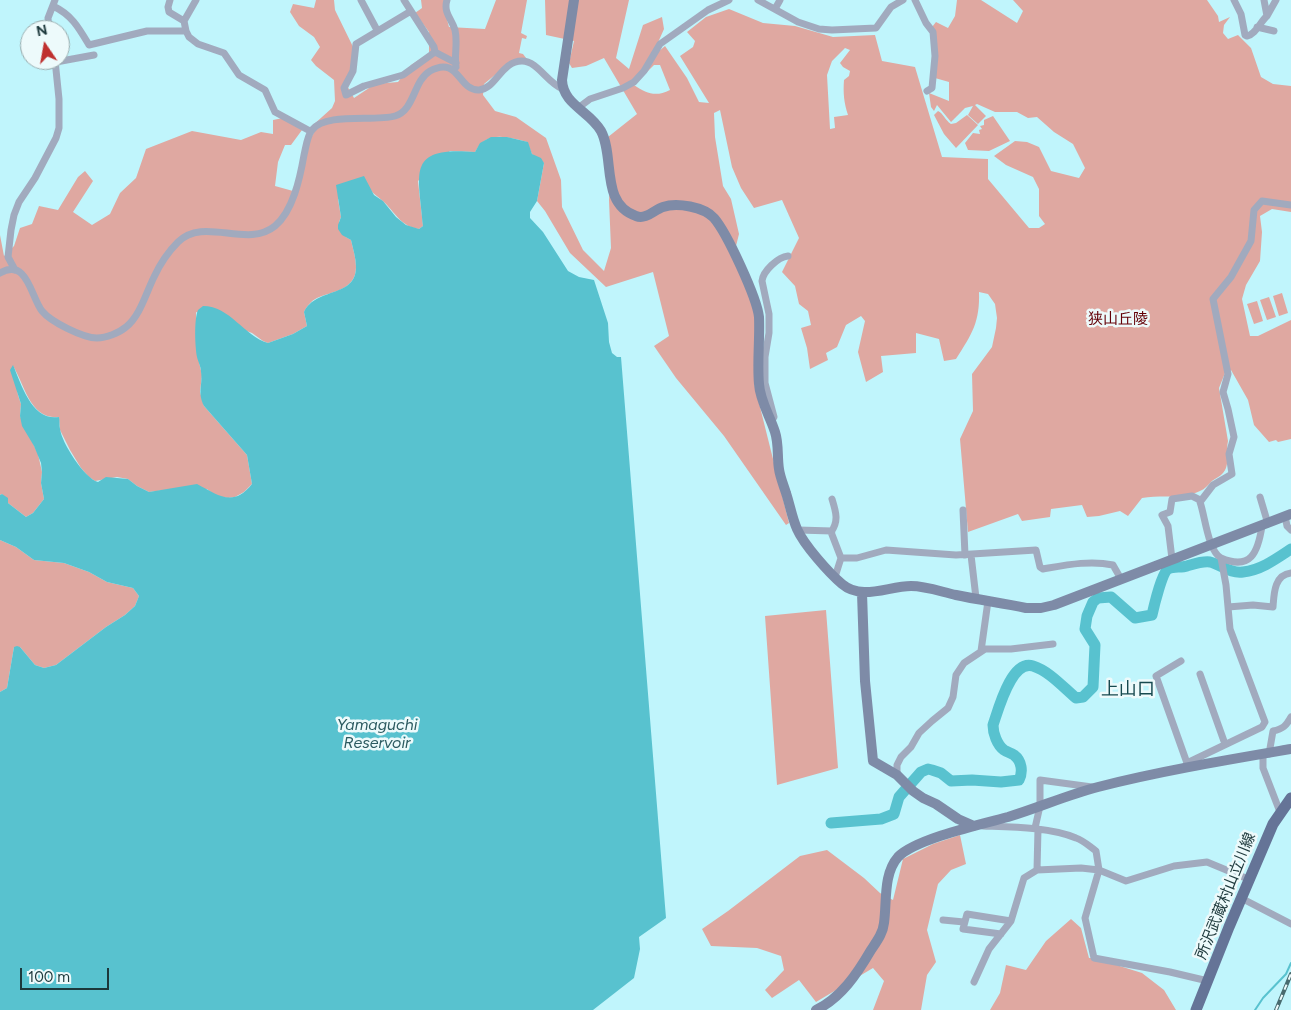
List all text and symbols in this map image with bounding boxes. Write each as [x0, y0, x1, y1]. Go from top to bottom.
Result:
north arrow [20, 20, 70, 70]
text: N [35, 21, 49, 40]
park label: 狭山丘陵 [1088, 311, 1148, 329]
district label: 上山口 [1101, 679, 1155, 701]
water label: Yamaguchi Reservoir [337, 715, 417, 753]
street label: 所沢武蔵村山立川線 [1192, 830, 1260, 962]
scale bar [22, 958, 111, 990]
text: 100 m [28, 968, 70, 986]

